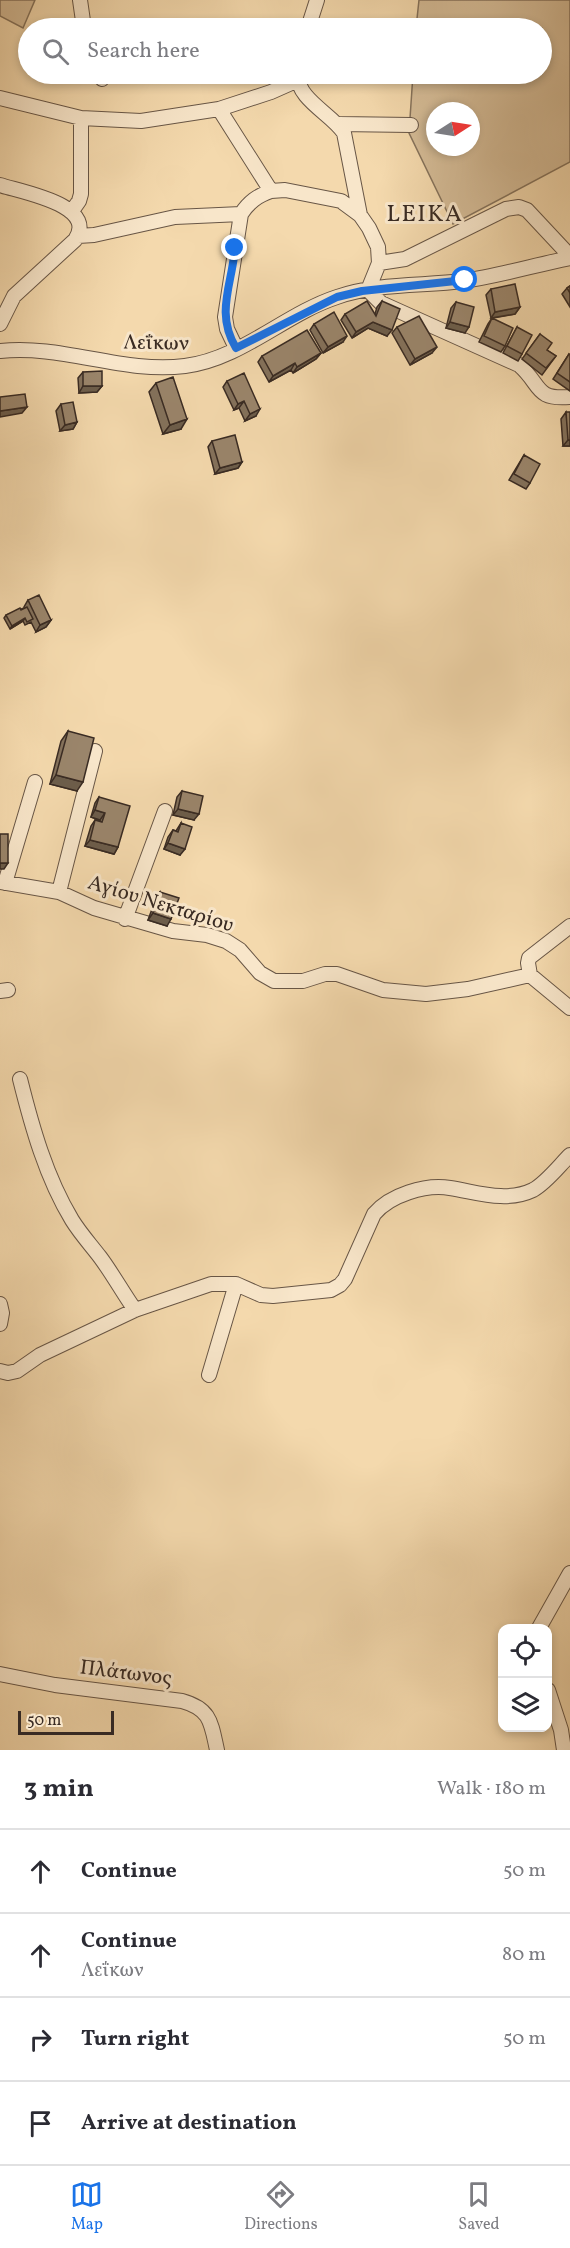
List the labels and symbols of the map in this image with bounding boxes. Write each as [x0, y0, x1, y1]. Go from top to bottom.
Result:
north arrow [426, 102, 480, 156]
district label: LEIKA [386, 198, 464, 232]
route end [221, 234, 247, 260]
route start [451, 266, 477, 292]
street label: Λεΐκων [123, 328, 189, 359]
street label: Αγίου Νεκταρίου [84, 869, 237, 940]
street label: Πλάτωνος [78, 1653, 173, 1694]
scale bar [18, 1708, 114, 1736]

